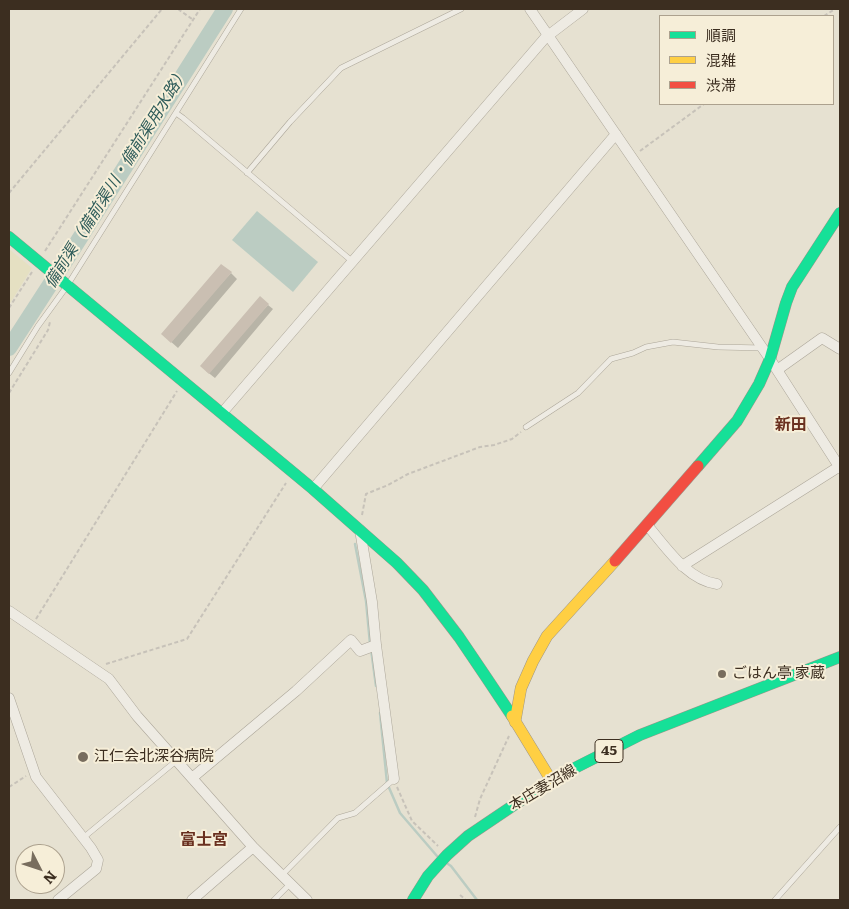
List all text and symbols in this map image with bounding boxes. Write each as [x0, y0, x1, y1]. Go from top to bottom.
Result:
legend [659, 15, 834, 105]
text: 順調 [706, 23, 736, 46]
text: 混雑 [706, 48, 736, 71]
water label: 備前渠（備前渠川・備前渠用水路） [41, 64, 193, 292]
text: 渋滞 [706, 73, 736, 96]
district label: 新田 [775, 415, 807, 435]
place label: ごはん亭 家蔵 [732, 665, 825, 683]
marker: ごはん亭 家蔵 [716, 668, 728, 680]
road number: 45 [595, 739, 623, 762]
place label: 江仁会北深谷病院 [94, 748, 214, 766]
marker: 江仁会北深谷病院 [76, 750, 90, 764]
street label: 本庄妻沼線 [506, 761, 580, 815]
district label: 富士宮 [180, 830, 228, 850]
north arrow [15, 844, 65, 894]
text: N [39, 867, 62, 889]

